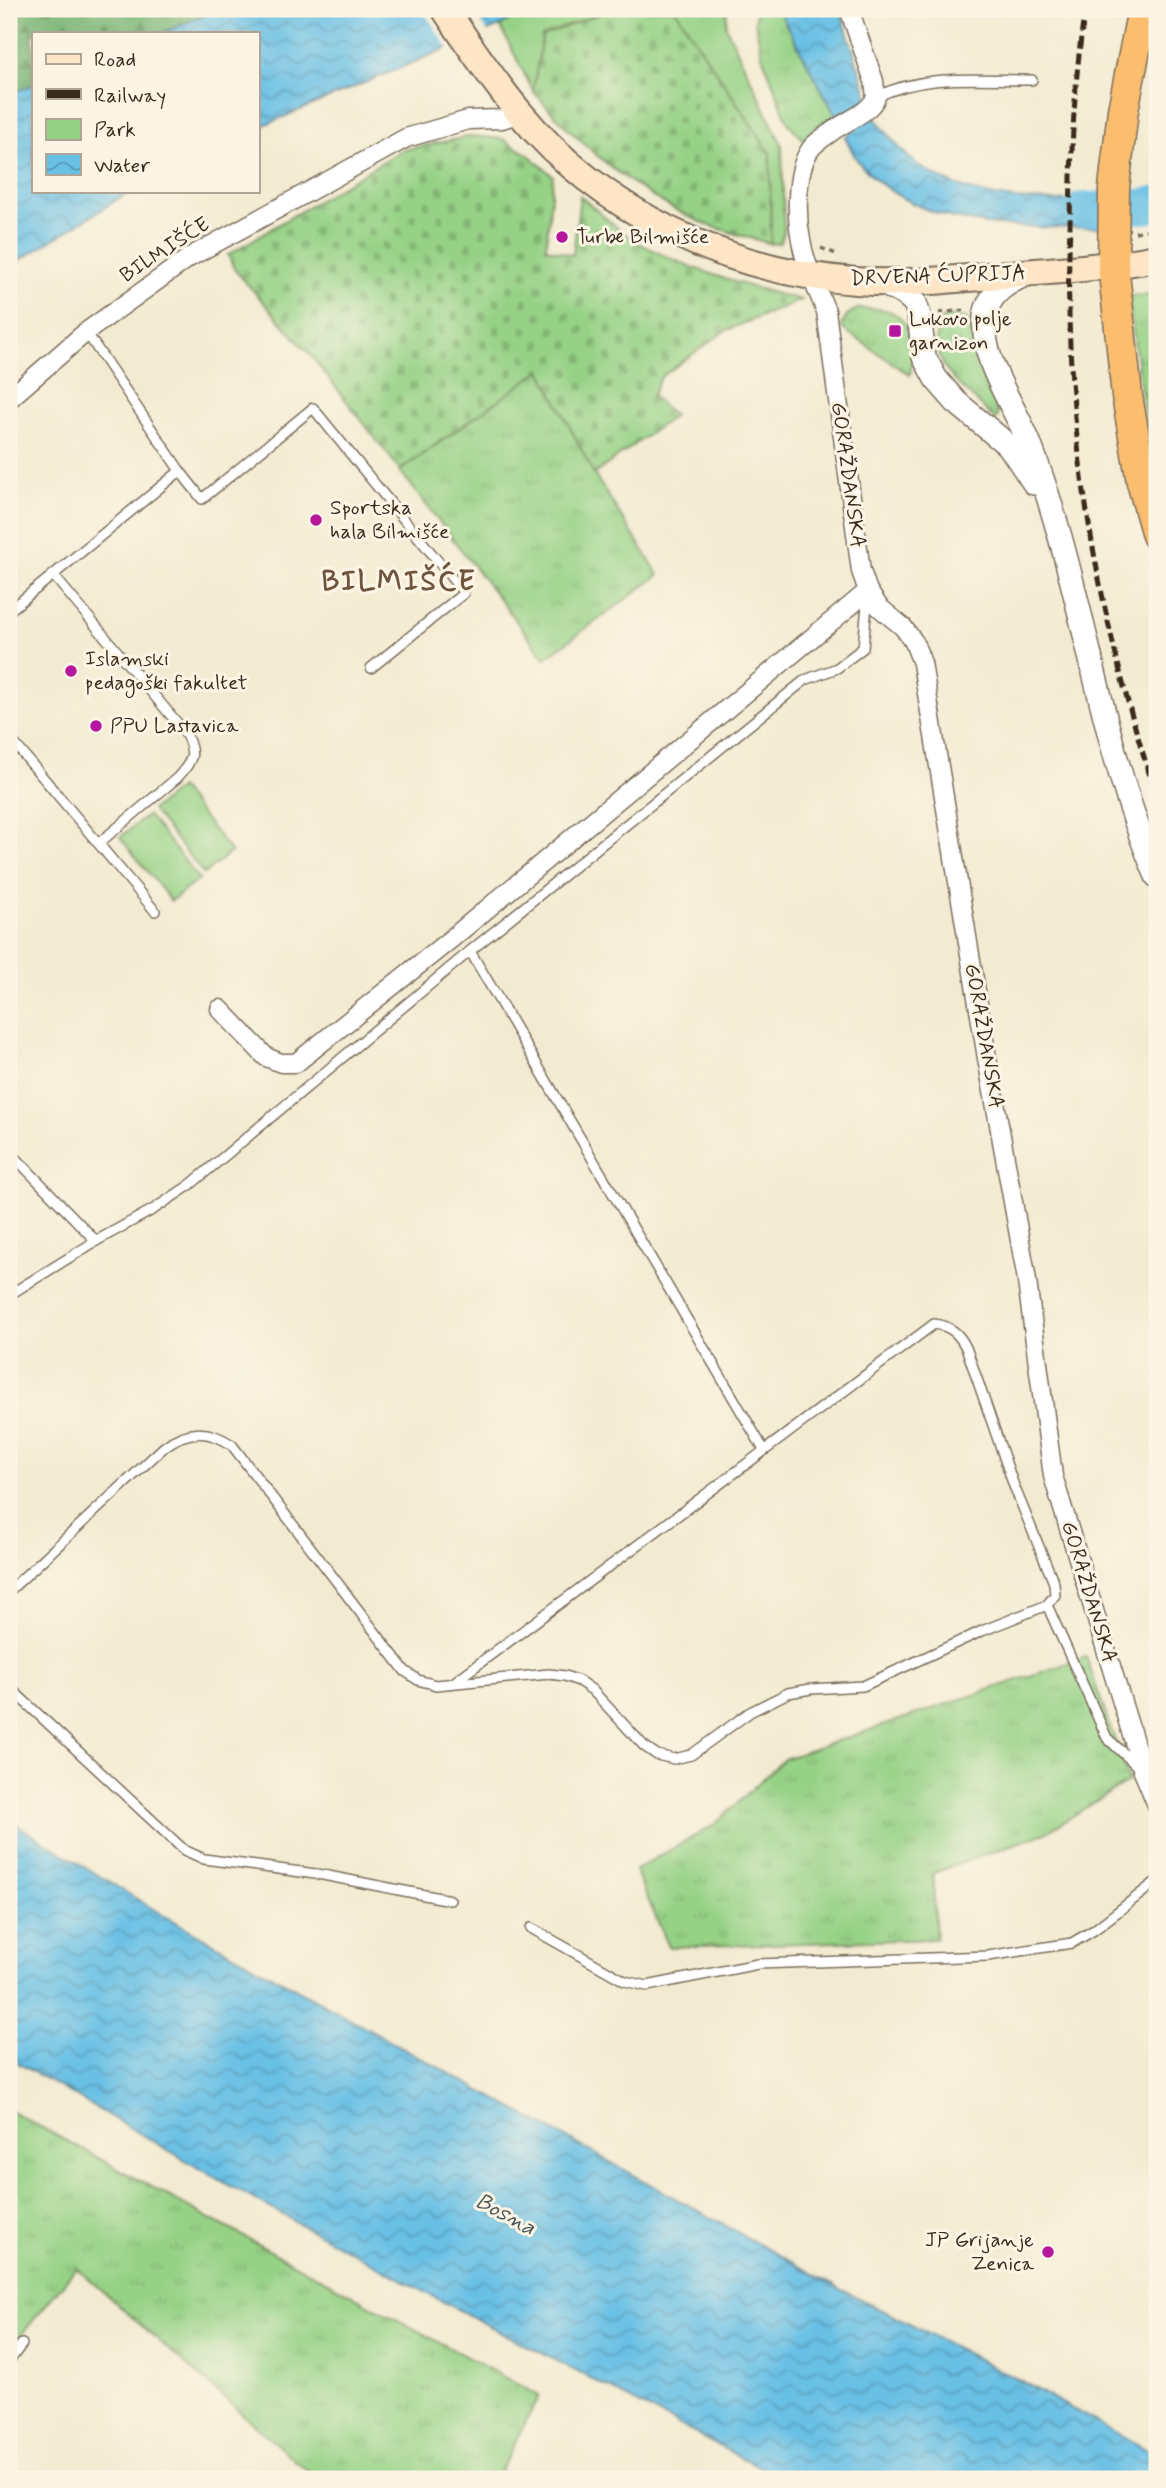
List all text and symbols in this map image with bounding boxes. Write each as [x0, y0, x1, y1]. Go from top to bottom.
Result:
legend [32, 32, 259, 192]
text: Road [94, 46, 136, 74]
text: Railway [94, 82, 166, 110]
text: Park [94, 116, 136, 144]
text: Water [94, 152, 150, 180]
street label: BILMIŠĆE [115, 210, 215, 290]
place label: Turbe Bilmišće [576, 223, 709, 251]
marker: Turbe Bilmišće [554, 229, 570, 245]
street label: DRVENA ĆUPRIJA [850, 259, 1026, 293]
place label: Lukovo polje garnizon [909, 305, 1012, 357]
marker: Lukovo polje garnizon [887, 323, 903, 339]
street label: GORAŽDANSKA [824, 400, 872, 550]
place label: Sportska hala Bilmišće [330, 494, 449, 546]
marker: Sportska hala Bilmišće [308, 512, 324, 528]
district label: BILMIŠĆE [321, 561, 477, 601]
place label: Islamski pedagoški fakultet [85, 645, 247, 698]
marker: Islamski pedagoški fakultet [63, 663, 79, 679]
place label: PPU Lastavica [110, 712, 239, 740]
marker: PPU Lastavica [88, 718, 104, 734]
street label: GORAŽDANSKA [957, 961, 1011, 1111]
street label: GORAŽDANSKA [1054, 1518, 1124, 1666]
water label: Bosna [470, 2187, 540, 2243]
place label: JP Grijanje Zenica [925, 2226, 1034, 2278]
marker: JP Grijanje Zenica [1040, 2244, 1056, 2260]

